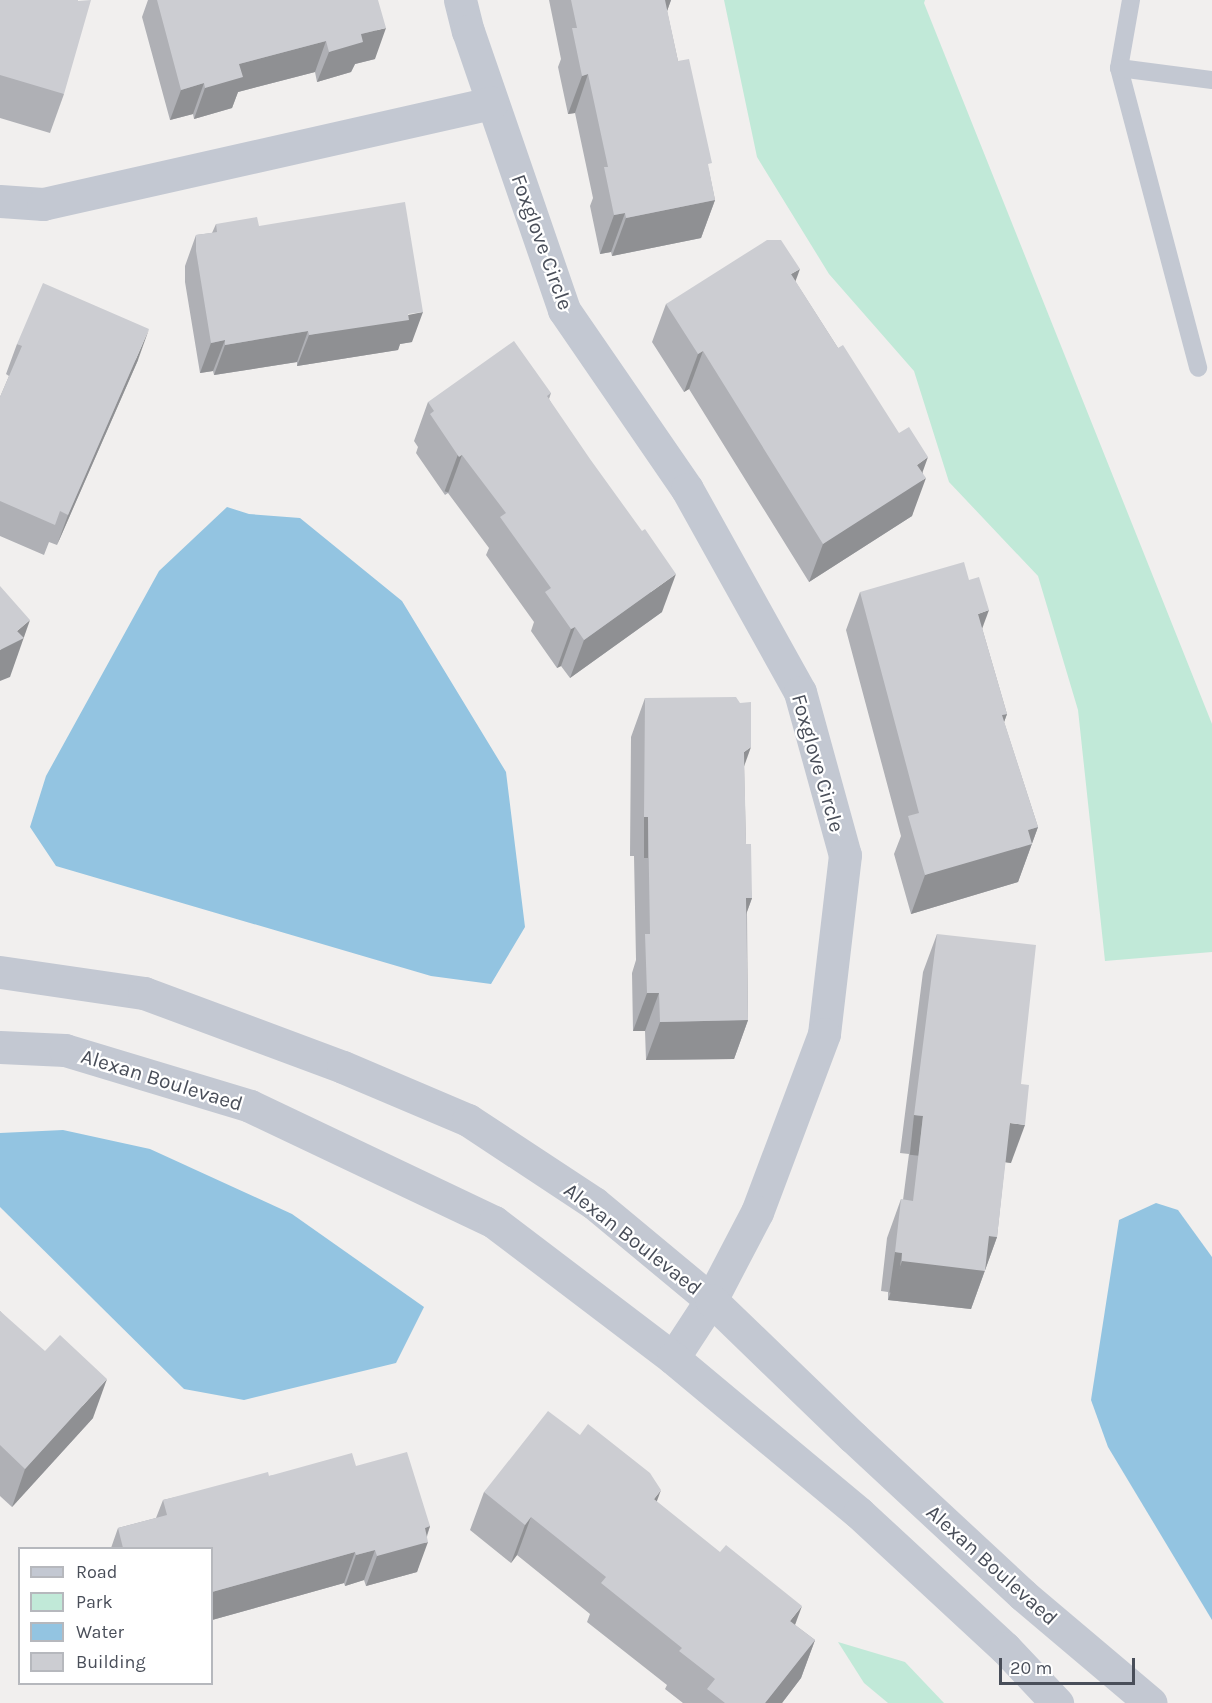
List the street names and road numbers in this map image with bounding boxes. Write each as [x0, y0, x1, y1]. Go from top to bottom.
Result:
street label: Foxglove Circle [506, 171, 578, 313]
street label: Foxglove Circle [786, 691, 850, 835]
street label: Alexan Boulevaed [78, 1043, 246, 1117]
street label: Alexan Boulevaed [559, 1177, 707, 1301]
street label: Alexan Boulevaed [921, 1499, 1063, 1631]

